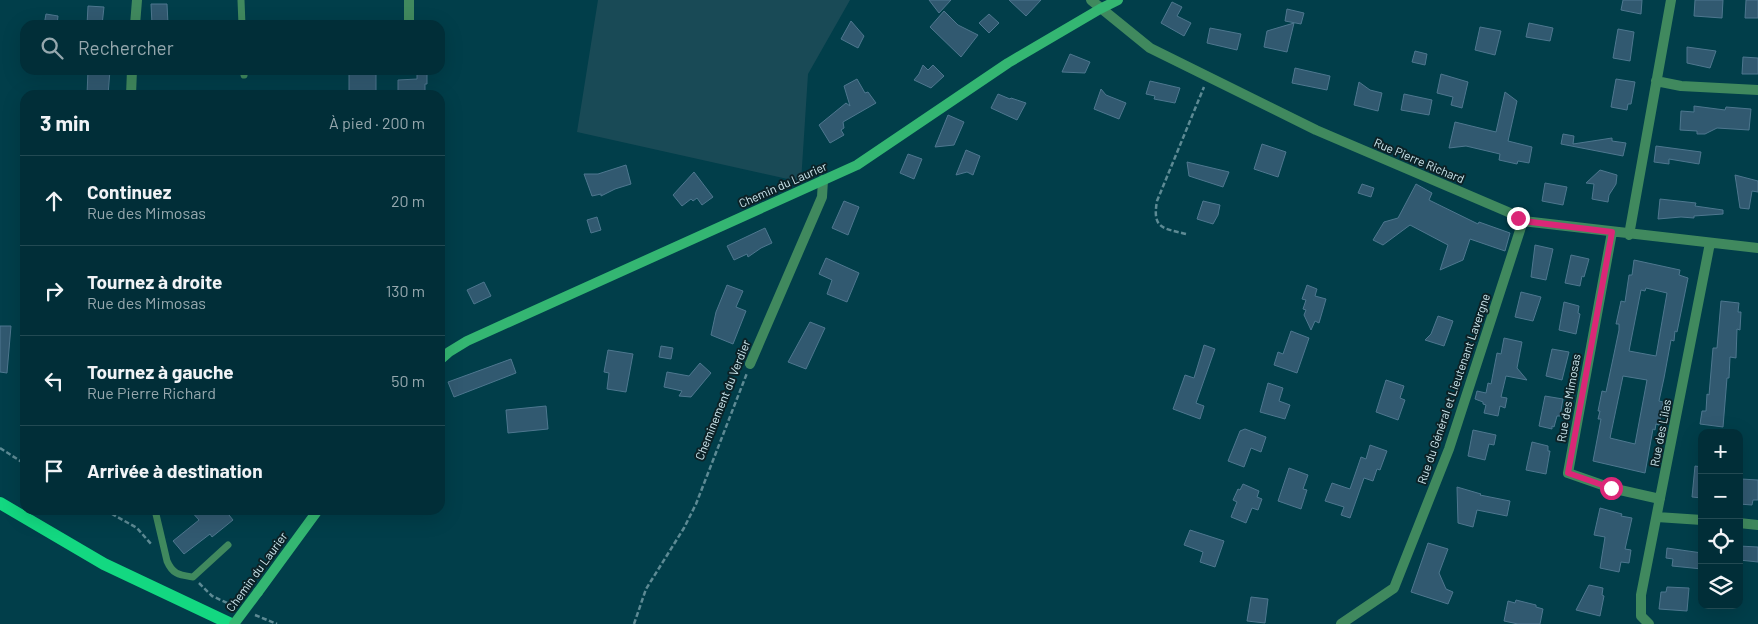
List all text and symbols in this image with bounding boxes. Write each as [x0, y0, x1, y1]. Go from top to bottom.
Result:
search box [20, 20, 445, 75]
icon: search [38, 34, 66, 62]
text: Rechercher [78, 36, 174, 59]
text: 3 min [40, 110, 90, 135]
text: À pied · 200 m [329, 113, 425, 132]
street label: Rue Pierre Richard [1372, 135, 1467, 185]
street label: Chemin du Laurier [736, 158, 829, 210]
text: Continuez [87, 180, 171, 203]
icon: ahead [40, 187, 68, 215]
text: 20 m [391, 191, 425, 210]
text: Rue des Mimosas [87, 203, 206, 222]
route end [1507, 207, 1530, 230]
text: Tournez à droite [87, 270, 223, 293]
icon: right [40, 277, 68, 305]
text: 130 m [386, 281, 425, 300]
street label: Rue du Général et Lieutenant Lavergne [1414, 292, 1492, 486]
text: Rue des Mimosas [87, 293, 206, 312]
street label: Cheminement du Verdier [692, 337, 753, 462]
street label: Rue des Mimosas [1553, 352, 1583, 443]
text: Tournez à gauche [87, 360, 234, 383]
icon: left [40, 367, 68, 395]
text: 50 m [391, 371, 425, 390]
text: Rue Pierre Richard [87, 383, 216, 402]
street label: Rue des Lilas [1647, 398, 1673, 468]
map controls [1698, 429, 1743, 609]
button: + [1698, 429, 1743, 474]
icon: arrive [40, 457, 68, 485]
text: Arrivée à destination [87, 459, 263, 482]
button: − [1698, 474, 1743, 519]
route start [1600, 477, 1623, 500]
button: locate [1698, 519, 1743, 564]
street label: Chemin du Laurier [223, 528, 290, 614]
button: layers [1698, 564, 1743, 609]

